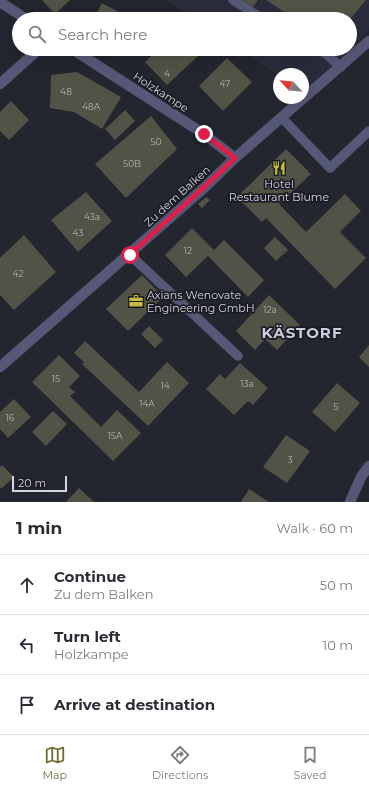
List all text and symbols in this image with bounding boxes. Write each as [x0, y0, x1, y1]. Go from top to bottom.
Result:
search box [12, 12, 357, 56]
icon: search [26, 23, 48, 45]
text: Search here [58, 25, 147, 44]
house number: 4 [164, 68, 170, 79]
north arrow [273, 68, 309, 104]
street label: Holzkampe [131, 69, 192, 115]
house number: 47 [220, 78, 230, 89]
house number: 48 [60, 86, 72, 97]
house number: 48A [82, 101, 101, 112]
route end [195, 125, 213, 143]
house number: 50 [150, 136, 162, 147]
house number: 50B [123, 158, 141, 169]
restaurant icon: Hotel Restaurant Blume [271, 160, 287, 176]
street label: Zu dem Balken [141, 163, 213, 229]
place label: Hotel Restaurant Blume [229, 177, 329, 204]
house number: 43a [84, 211, 100, 222]
house number: 43 [73, 227, 83, 238]
house number: 12 [184, 245, 192, 256]
route start [121, 246, 139, 264]
house number: 42 [12, 268, 24, 279]
place label: Axians Wenovate Engineering GmbH [147, 288, 255, 315]
office icon: Axians Wenovate Engineering GmbH [128, 293, 144, 309]
house number: 12a [263, 304, 277, 315]
district label: KÄSTORF [262, 323, 342, 342]
house number: 15 [52, 373, 60, 384]
house number: 13a [240, 378, 254, 389]
house number: 14 [160, 380, 170, 391]
house number: 14A [139, 398, 155, 409]
house number: 5 [333, 401, 339, 412]
house number: 16 [6, 412, 15, 423]
house number: 15A [108, 430, 123, 441]
house number: 3 [287, 454, 293, 465]
scale bar [12, 474, 67, 493]
text: 20 m [18, 476, 46, 490]
text: 1 min [16, 518, 62, 538]
text: Walk · 60 m [277, 520, 353, 536]
text: Continue [54, 567, 126, 586]
icon: ahead [16, 574, 38, 596]
text: 50 m [320, 577, 353, 593]
text: Zu dem Balken [54, 586, 153, 602]
text: Turn left [54, 627, 121, 646]
icon: left [16, 634, 38, 656]
text: 10 m [323, 637, 353, 653]
text: Holzkampe [54, 646, 129, 662]
icon: arrive [16, 694, 38, 716]
text: Arrive at destination [54, 695, 215, 714]
tab: Map [43, 744, 67, 782]
tab: Directions [152, 744, 208, 782]
tab: Saved [293, 744, 326, 782]

